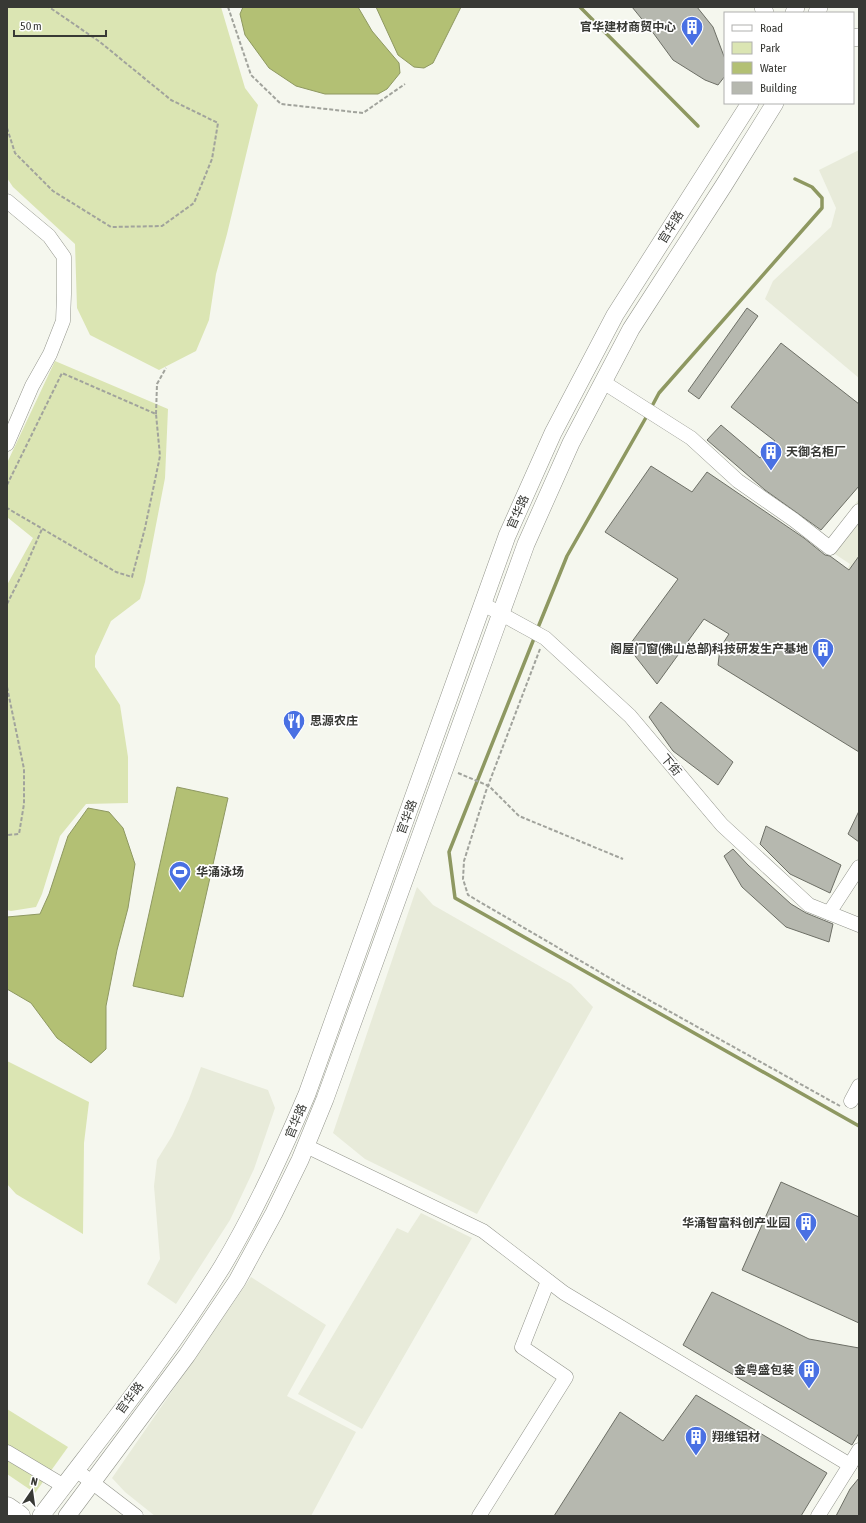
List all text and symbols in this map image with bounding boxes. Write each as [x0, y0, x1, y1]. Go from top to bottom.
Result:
scale bar [14, 12, 106, 38]
legend [724, 12, 854, 104]
building icon: 官华建材商贸中心 [679, 14, 705, 47]
text: 50 m [20, 19, 42, 33]
place label: 官华建材商贸中心 [580, 20, 676, 34]
text: Road [760, 21, 783, 35]
text: Park [760, 41, 781, 55]
text: Water [760, 61, 787, 75]
text: Building [760, 81, 798, 95]
street label: 官华路 [656, 208, 686, 246]
building icon: 天御名柜厂 [758, 439, 784, 472]
place label: 天御名柜厂 [786, 445, 846, 459]
street label: 官华路 [504, 493, 532, 531]
building icon: 阁屋门窗(佛山总部)科技研发生产基地 [810, 636, 836, 669]
place label: 阁屋门窗(佛山总部)科技研发生产基地 [610, 642, 808, 656]
restaurant icon: 思源农庄 [281, 708, 307, 741]
place label: 思源农庄 [310, 714, 358, 728]
street label: 下街 [658, 751, 684, 779]
street label: 官华路 [394, 798, 420, 836]
sports icon: 华涌泳场 [167, 859, 193, 892]
place label: 华涌泳场 [196, 865, 244, 879]
street label: 官华路 [283, 1102, 309, 1140]
building icon: 华涌智富科创产业园 [793, 1210, 819, 1243]
place label: 华涌智富科创产业园 [682, 1216, 790, 1230]
building icon: 金粤盛包装 [796, 1357, 822, 1390]
place label: 金粤盛包装 [734, 1363, 794, 1377]
street label: 官华路 [114, 1379, 146, 1417]
building icon: 翔维铝材 [683, 1424, 709, 1457]
place label: 翔维铝材 [712, 1430, 760, 1444]
north arrow [12, 1471, 52, 1511]
text: N [30, 1475, 39, 1488]

